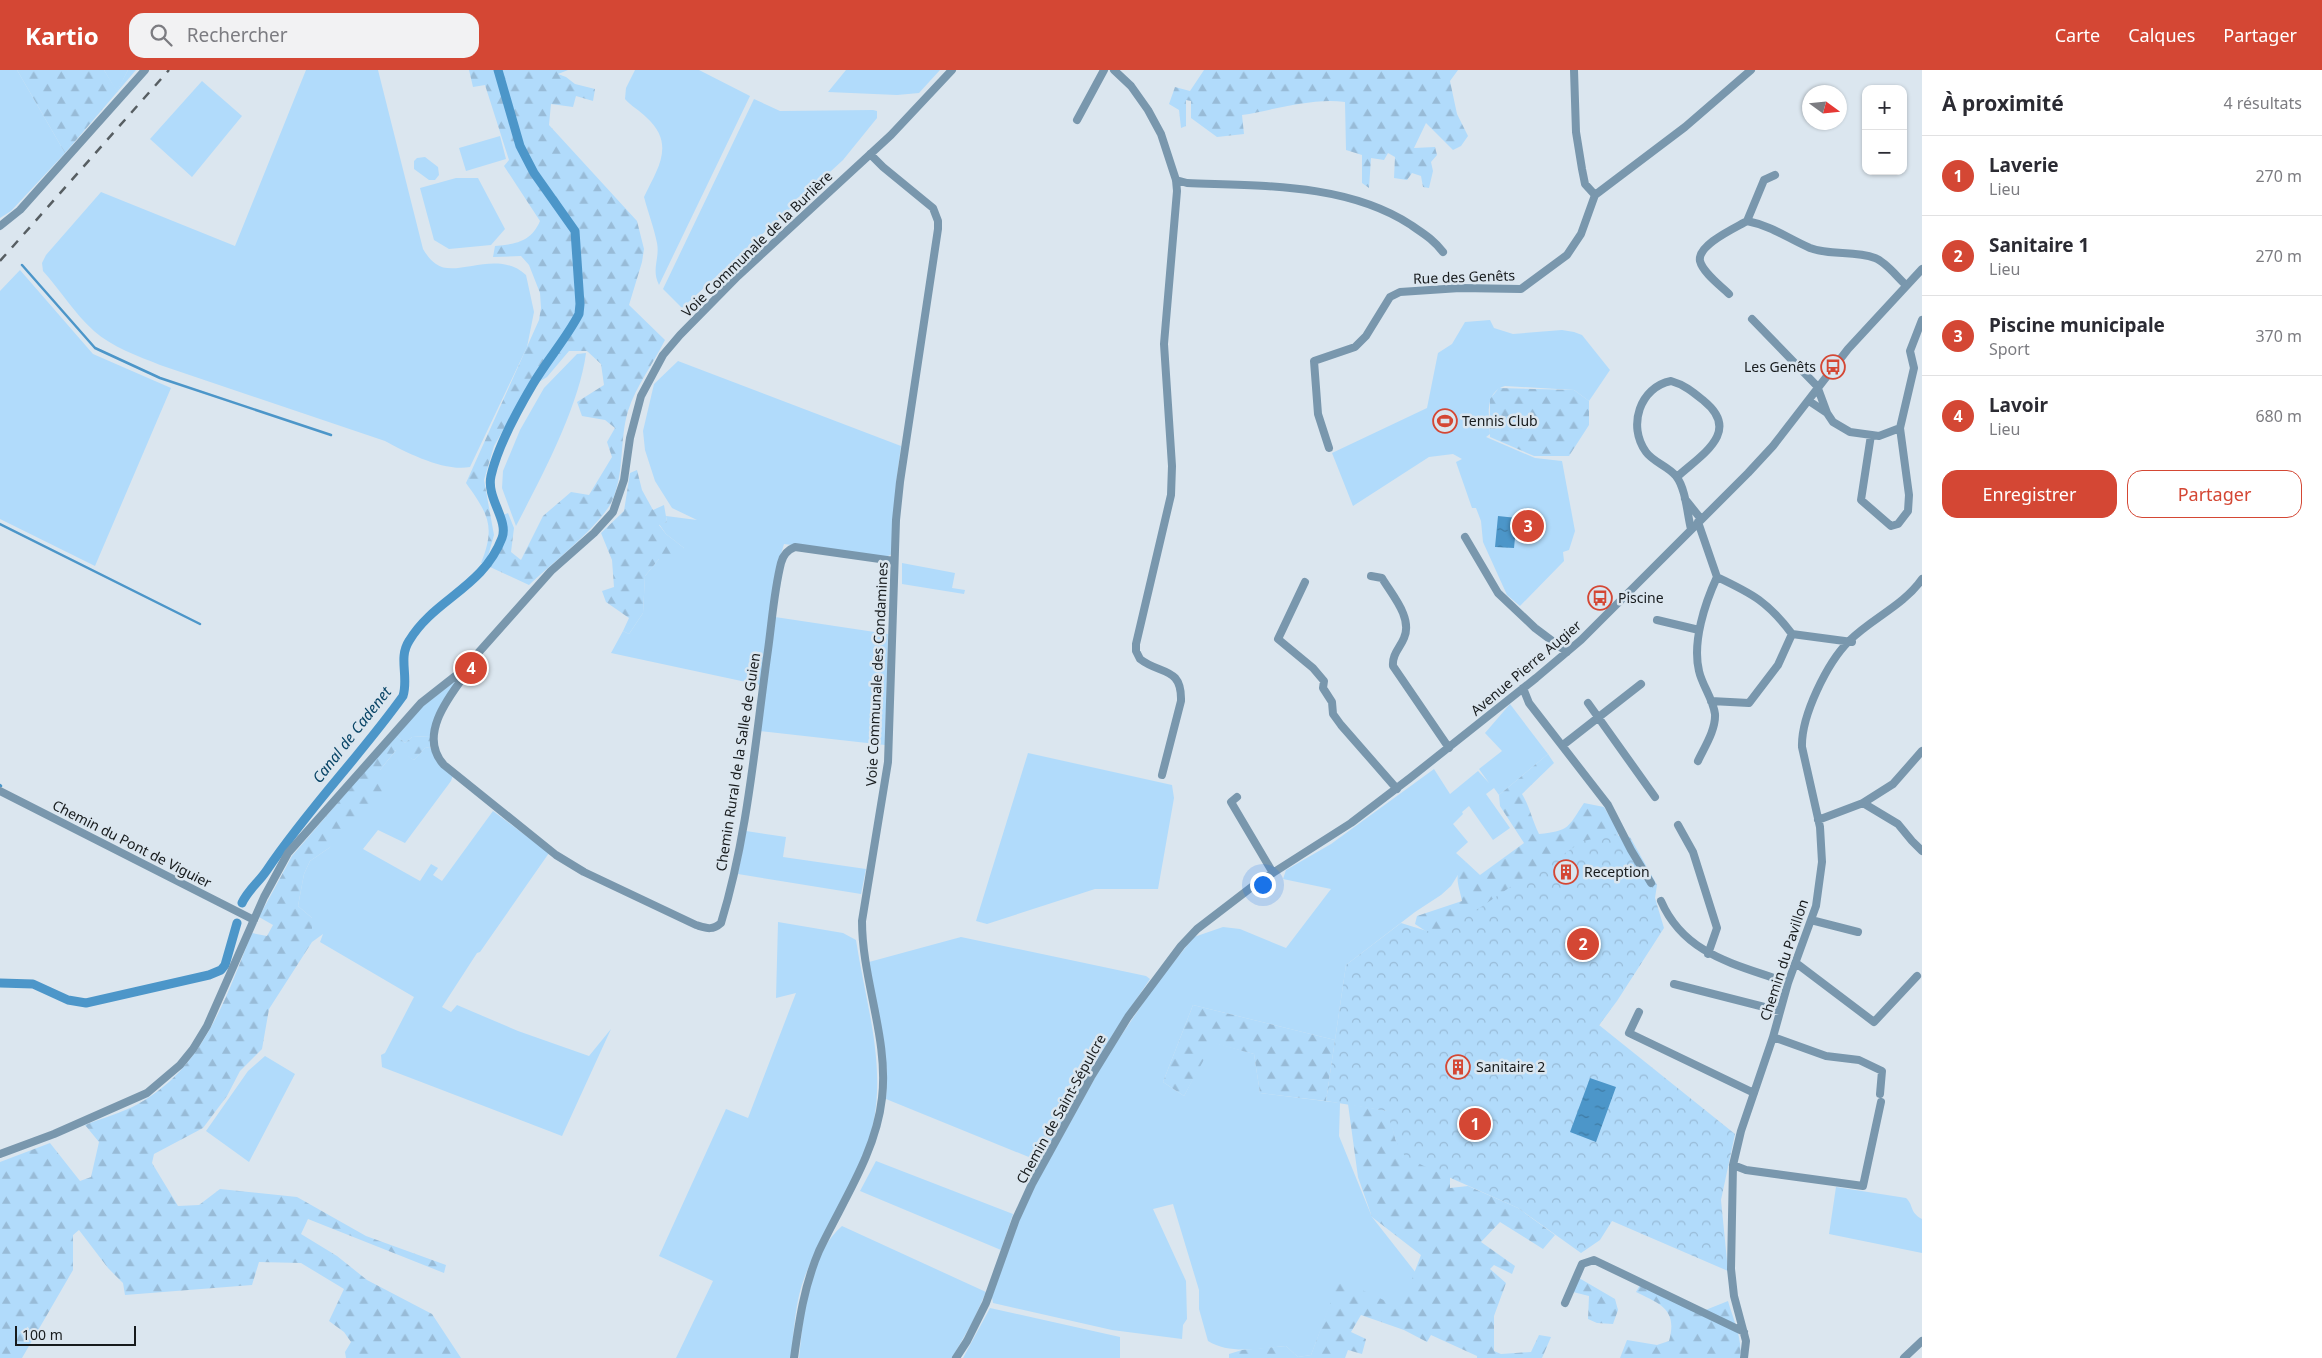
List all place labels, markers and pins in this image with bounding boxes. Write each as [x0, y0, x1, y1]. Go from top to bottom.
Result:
bus stop icon: Les Genêts [1820, 354, 1846, 380]
place label: Les Genêts [1744, 357, 1816, 376]
sports icon: Tennis Club [1432, 408, 1458, 434]
place label: Tennis Club [1462, 411, 1538, 430]
pin: 3 [1512, 507, 1544, 545]
bus stop icon: Piscine [1587, 585, 1613, 611]
place label: Piscine [1618, 588, 1664, 607]
pin: 4 [455, 649, 487, 687]
building icon: Reception [1553, 859, 1579, 885]
place label: Reception [1584, 862, 1650, 881]
pin: 2 [1567, 925, 1599, 963]
building icon: Sanitaire 2 [1445, 1054, 1471, 1080]
place label: Sanitaire 2 [1476, 1057, 1545, 1076]
pin: 1 [1459, 1105, 1491, 1143]

